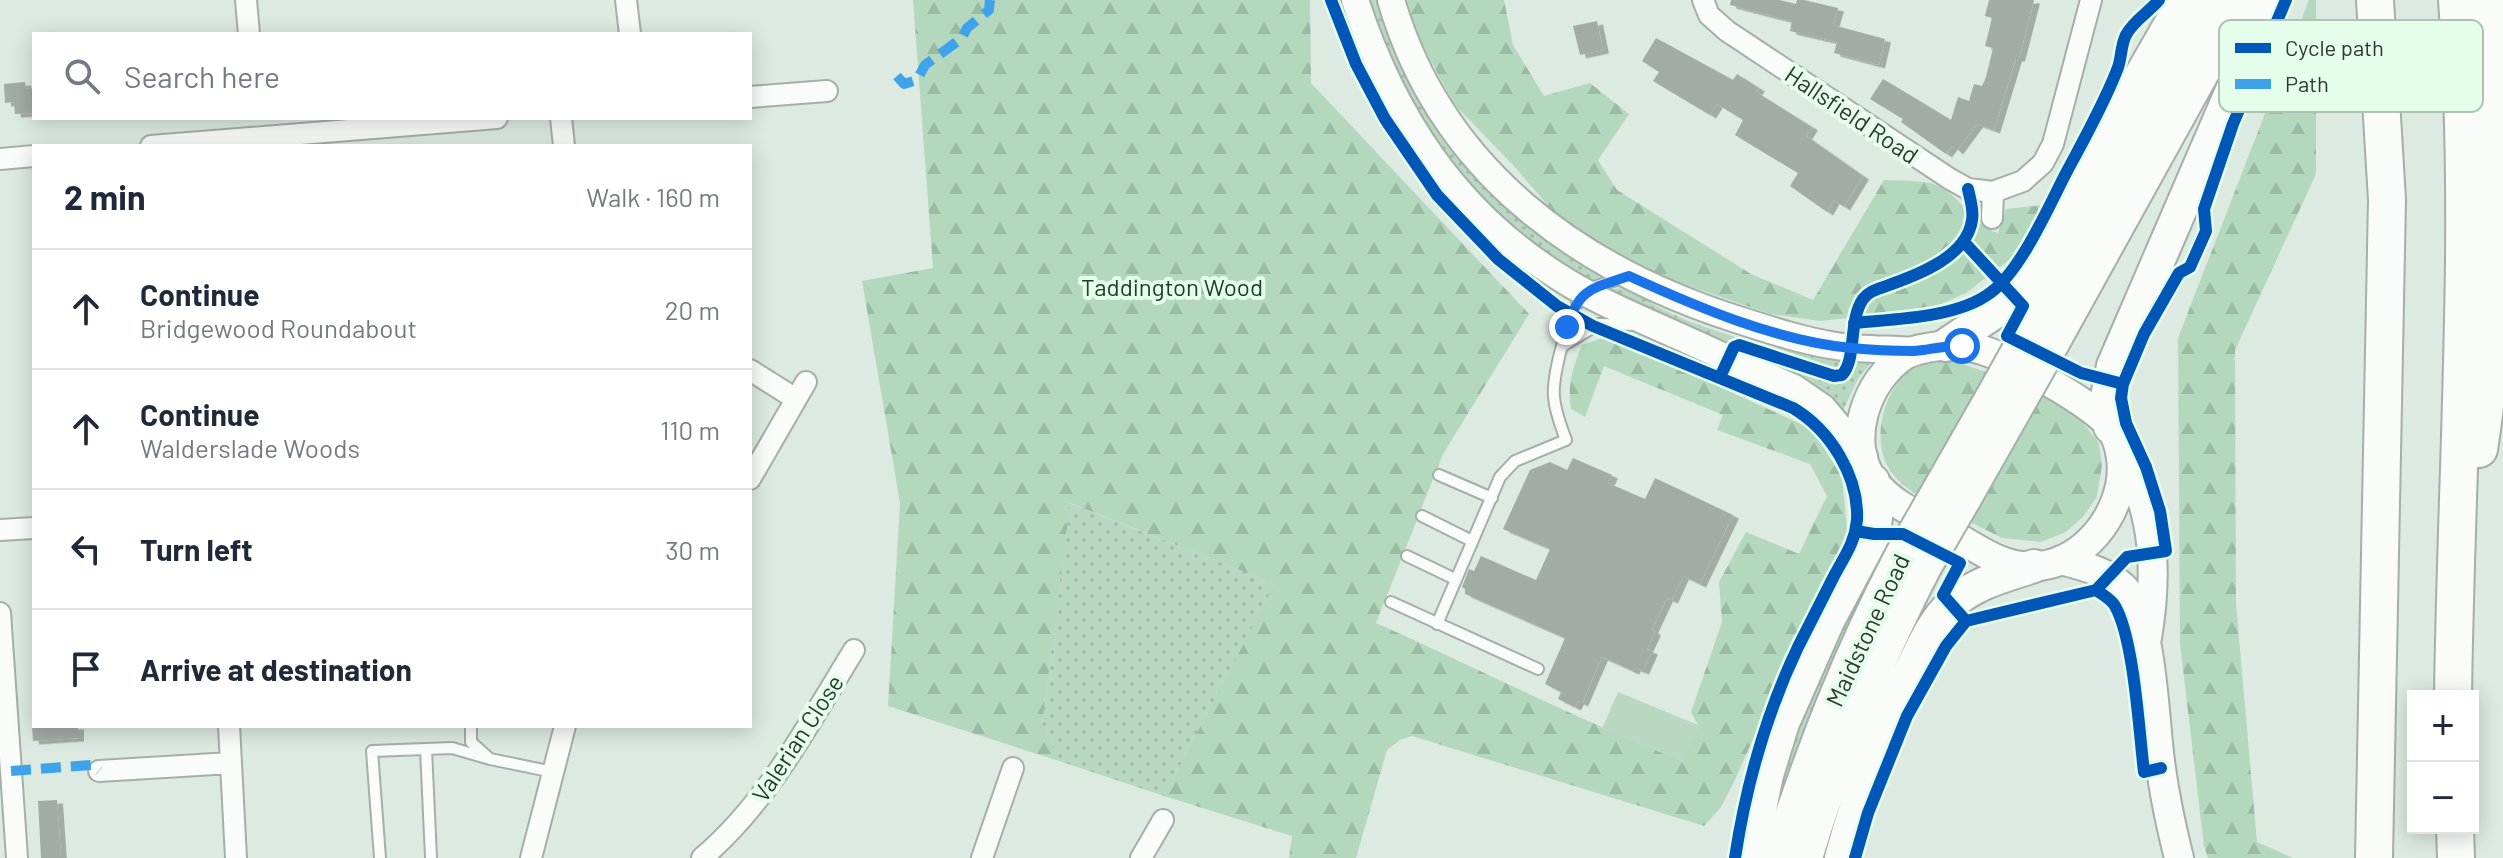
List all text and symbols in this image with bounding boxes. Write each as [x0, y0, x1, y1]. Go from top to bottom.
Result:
legend [2219, 20, 2483, 112]
search box [32, 32, 752, 120]
text: Cycle path [2285, 34, 2384, 60]
icon: search [60, 54, 104, 98]
text: Search here [124, 58, 280, 94]
street label: Hallsfield Road [1780, 59, 1924, 169]
text: Path [2285, 70, 2329, 96]
text: 2 min [64, 176, 146, 217]
text: Walk · 160 m [586, 181, 720, 212]
park label: Taddington Wood [1081, 272, 1263, 301]
text: Continue [140, 276, 260, 312]
icon: ahead [64, 287, 108, 331]
text: 20 m [665, 294, 720, 325]
route end [1549, 309, 1585, 345]
text: Bridgewood Roundabout [140, 312, 417, 343]
route start [1944, 328, 1980, 364]
text: Continue [140, 396, 260, 432]
icon: ahead [64, 407, 108, 451]
text: 110 m [660, 414, 720, 445]
text: Walderslade Woods [140, 432, 360, 463]
icon: left [64, 527, 108, 571]
text: Turn left [140, 531, 253, 567]
text: 30 m [665, 534, 720, 565]
street label: Maidstone Road [1819, 549, 1915, 711]
icon: arrive [64, 647, 108, 691]
text: Arrive at destination [140, 651, 412, 687]
street label: Valerian Close [745, 669, 849, 807]
map controls [2407, 690, 2479, 834]
button: + [2407, 690, 2479, 762]
button: − [2407, 762, 2479, 834]

